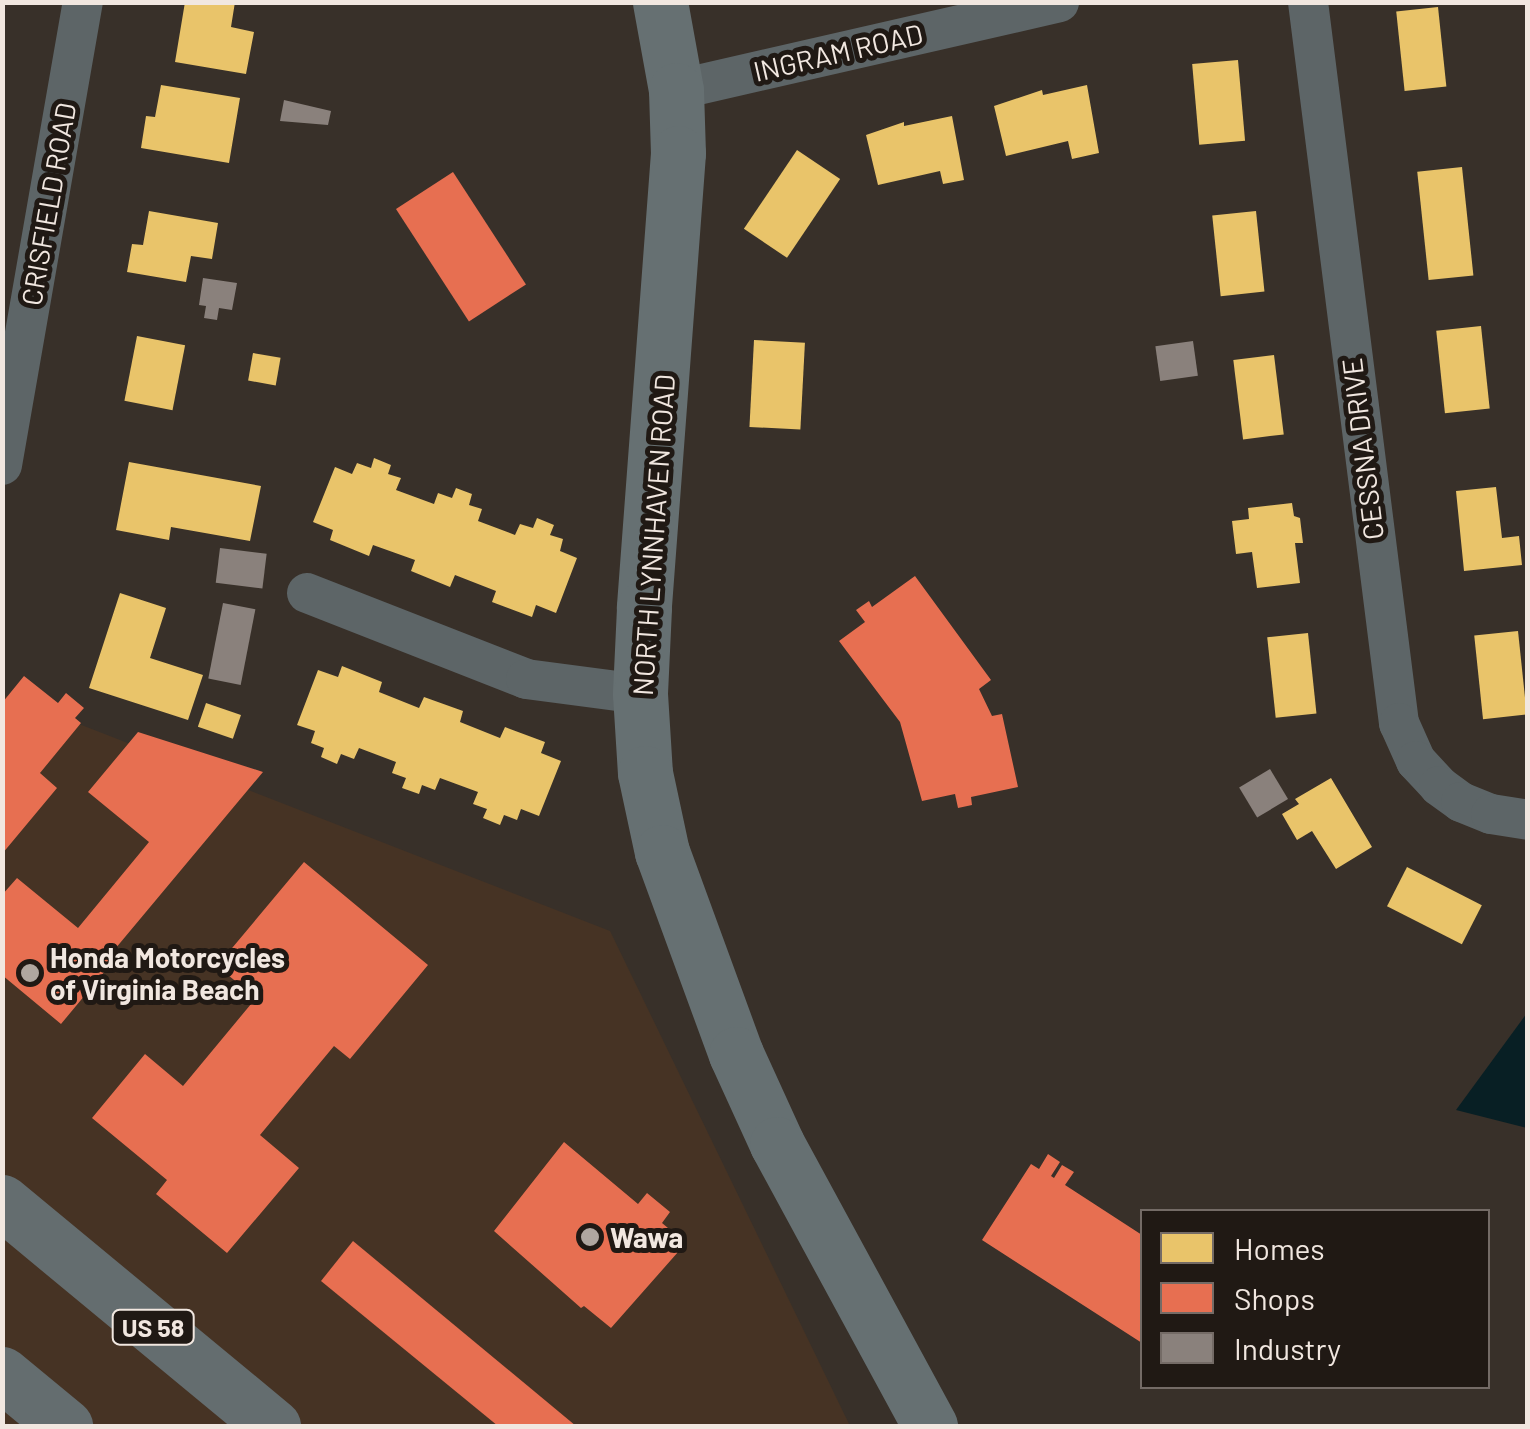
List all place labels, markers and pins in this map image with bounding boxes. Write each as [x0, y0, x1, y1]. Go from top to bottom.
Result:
place label: Honda Motorcycles of Virginia Beach [50, 940, 285, 1006]
marker: Honda Motorcycles of Virginia Beach [19, 962, 41, 984]
place label: Wawa [610, 1220, 683, 1254]
marker: Wawa [579, 1226, 601, 1248]

